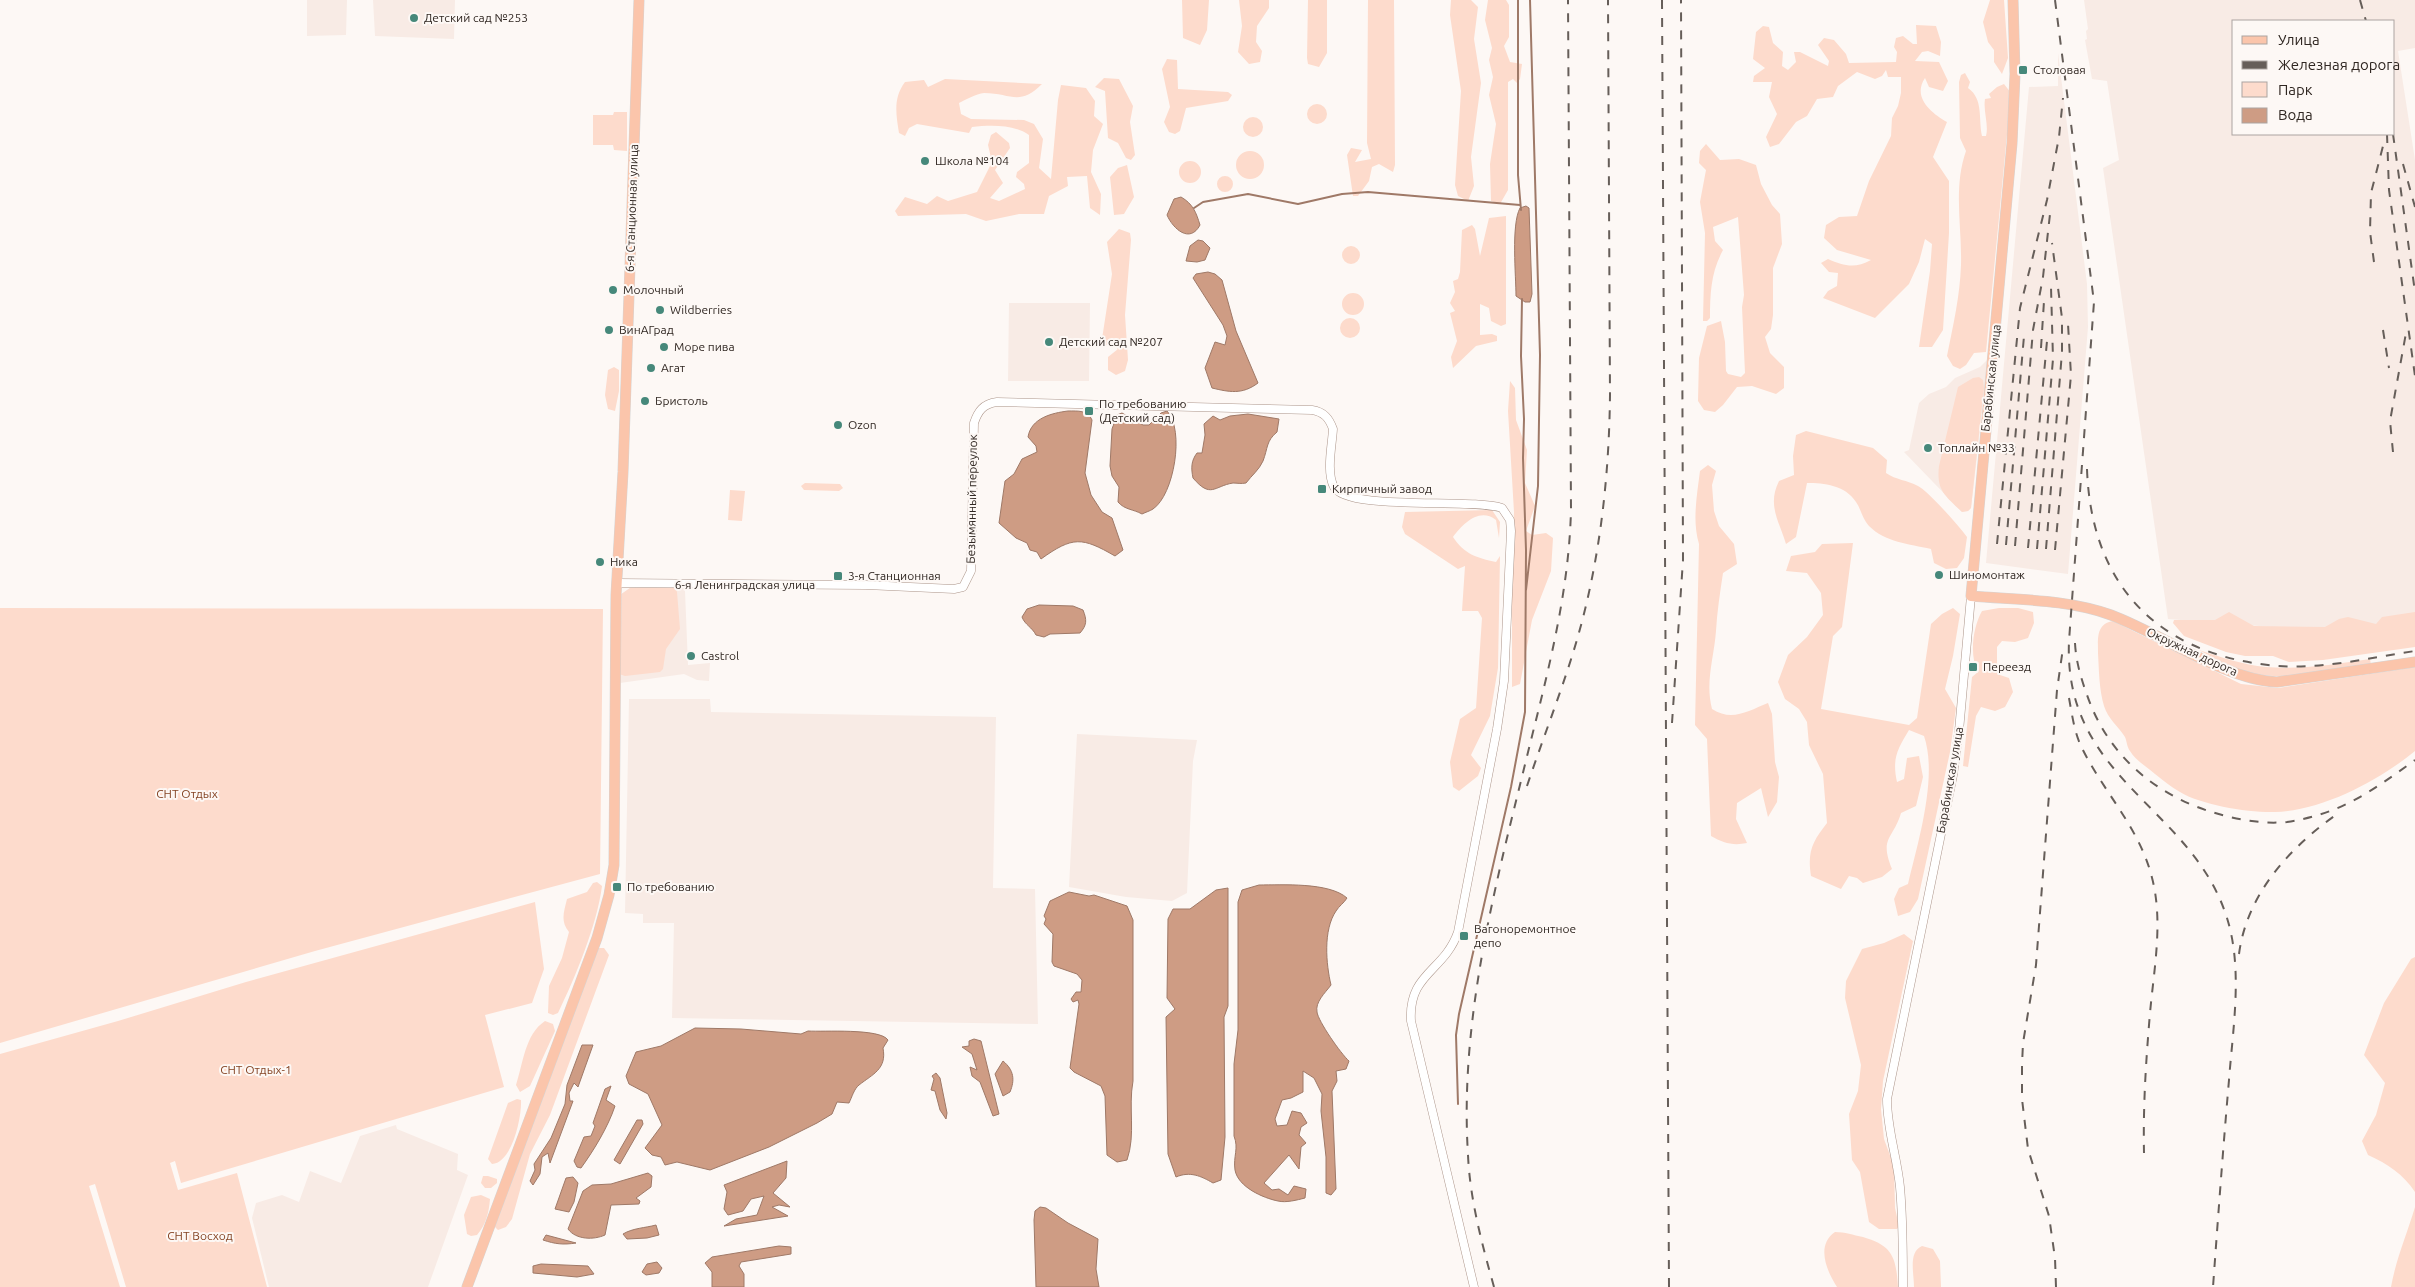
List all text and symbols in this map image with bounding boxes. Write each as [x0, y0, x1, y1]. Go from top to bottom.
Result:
place label: Детский сад №253 [424, 11, 528, 24]
marker: Детский сад №253 [408, 12, 420, 24]
legend [2232, 20, 2395, 135]
text: Улица [2278, 31, 2320, 48]
text: Железная дорога [2278, 56, 2400, 73]
place label: Столовая [2033, 63, 2086, 76]
marker: Столовая [2017, 64, 2029, 76]
text: Парк [2278, 81, 2313, 98]
text: Вода [2278, 106, 2313, 123]
street label: 6-я Станционная улица [623, 144, 640, 272]
place label: Школа №104 [935, 154, 1009, 167]
marker: Школа №104 [919, 155, 931, 167]
place label: Молочный [623, 283, 684, 296]
marker: Молочный [607, 284, 619, 296]
place label: Wildberries [670, 303, 732, 316]
marker: Wildberries [654, 304, 666, 316]
place label: ВинАГрад [619, 323, 674, 336]
marker: ВинАГрад [603, 324, 615, 336]
street label: Барабинская улица [1978, 324, 2003, 432]
place label: Детский сад №207 [1059, 335, 1163, 348]
marker: Детский сад №207 [1043, 336, 1055, 348]
place label: Море пива [674, 340, 735, 353]
marker: Море пива [658, 341, 670, 353]
place label: Агат [661, 361, 686, 374]
marker: Агат [645, 362, 657, 374]
place label: Бристоль [655, 394, 708, 407]
marker: Бристоль [639, 395, 651, 407]
place label: По требованию (Детский сад) [1099, 397, 1186, 425]
marker: По требованию (Детский сад) [1083, 405, 1095, 417]
place label: Ozon [848, 418, 877, 431]
marker: Ozon [832, 419, 844, 431]
street label: Безымянный переулок [964, 434, 979, 564]
place label: Топлайн №33 [1938, 441, 2015, 454]
marker: Топлайн №33 [1922, 442, 1934, 454]
place label: Кирпичный завод [1332, 482, 1432, 495]
marker: Кирпичный завод [1316, 483, 1328, 495]
place label: Ника [610, 555, 638, 568]
marker: Ника [594, 556, 606, 568]
place label: Шиномонтаж [1949, 568, 2025, 581]
place label: 3-я Станционная [848, 569, 941, 582]
marker: Шиномонтаж [1933, 569, 1945, 581]
marker: 3-я Станционная [832, 570, 844, 582]
street label: 6-я Ленинградская улица [675, 578, 815, 591]
street label: Окружная дорога [2145, 625, 2240, 678]
place label: Castrol [701, 649, 739, 662]
marker: Castrol [685, 650, 697, 662]
place label: Переезд [1983, 660, 2031, 673]
marker: Переезд [1967, 661, 1979, 673]
street label: Барабинская улица [1934, 726, 1965, 834]
park label: СНТ Отдых [156, 787, 218, 800]
place label: По требованию [627, 880, 714, 893]
marker: По требованию [611, 881, 623, 893]
place label: Вагоноремонтное депо [1474, 922, 1576, 949]
marker: Вагоноремонтное депо [1458, 930, 1470, 942]
park label: СНТ Отдых-1 [220, 1063, 292, 1076]
park label: СНТ Восход [167, 1229, 233, 1242]

